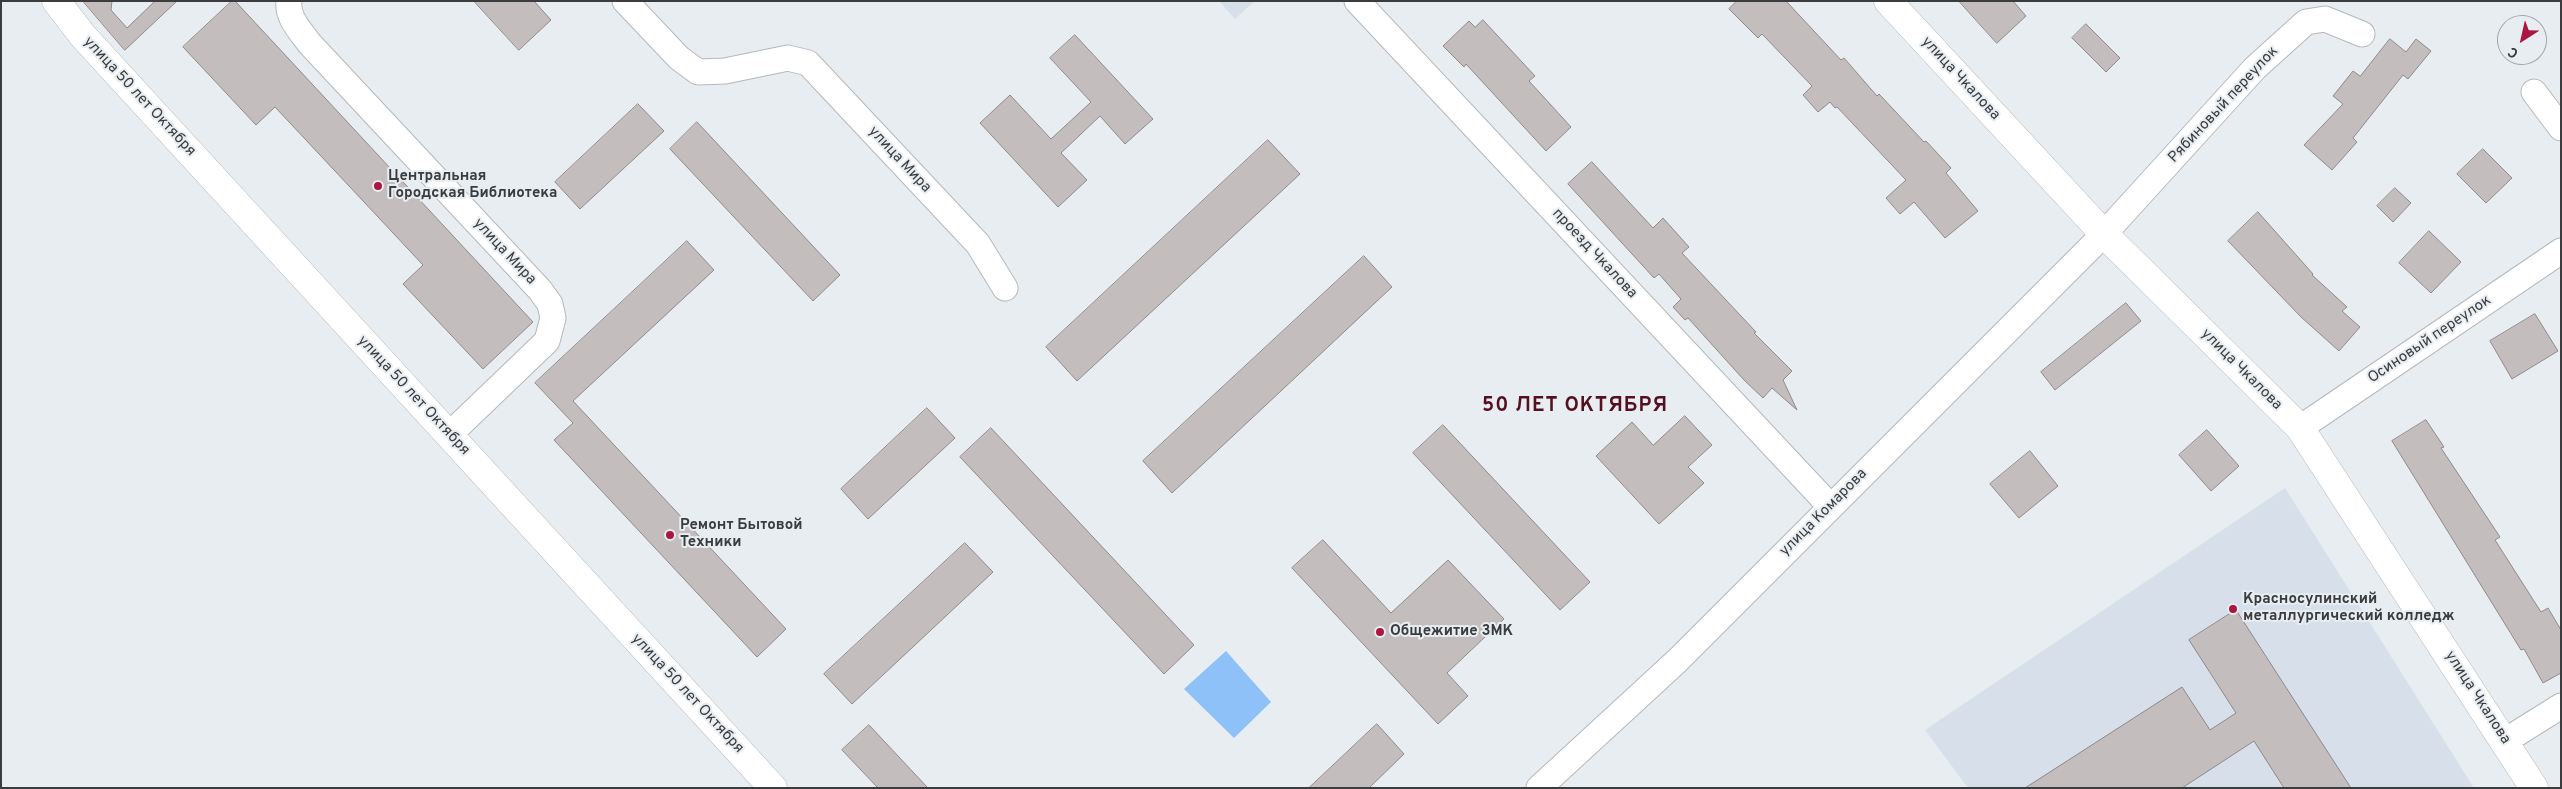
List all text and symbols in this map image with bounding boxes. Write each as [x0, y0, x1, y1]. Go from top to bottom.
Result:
north arrow [2497, 15, 2547, 65]
street label: улица 50 лет Октября [79, 33, 199, 161]
street label: улица Чкалова [1917, 34, 2003, 124]
text: С [2505, 42, 2522, 61]
street label: Рябиновый переулок [2165, 43, 2283, 167]
street label: улица Мира [864, 123, 934, 197]
place label: Центральная Городская Библиотека [388, 168, 557, 203]
marker: Центральная Городская Библиотека [372, 180, 384, 192]
street label: проезд Чкалова [1548, 205, 1640, 303]
street label: улица Мира [469, 215, 539, 289]
street label: Осиновый переулок [2365, 292, 2495, 388]
street label: улица Чкалова [2197, 326, 2285, 414]
street label: улица 50 лет Октября [353, 332, 473, 460]
district label: 50 ЛЕТ ОКТЯБРЯ [1480, 395, 1670, 419]
street label: улица Комарова [1777, 466, 1871, 560]
place label: Ремонт Бытовой Техники [680, 517, 802, 552]
marker: Ремонт Бытовой Техники [664, 529, 676, 541]
place label: Красносулинский металлургический колледж [2243, 591, 2455, 626]
marker: Красносулинский металлургический колледж [2227, 603, 2239, 615]
place label: Общежитие 3МК [1390, 623, 1513, 641]
marker: Общежитие 3МК [1374, 626, 1386, 638]
street label: улица 50 лет Октября [627, 630, 747, 758]
street label: улица Чкалова [2440, 648, 2514, 748]

